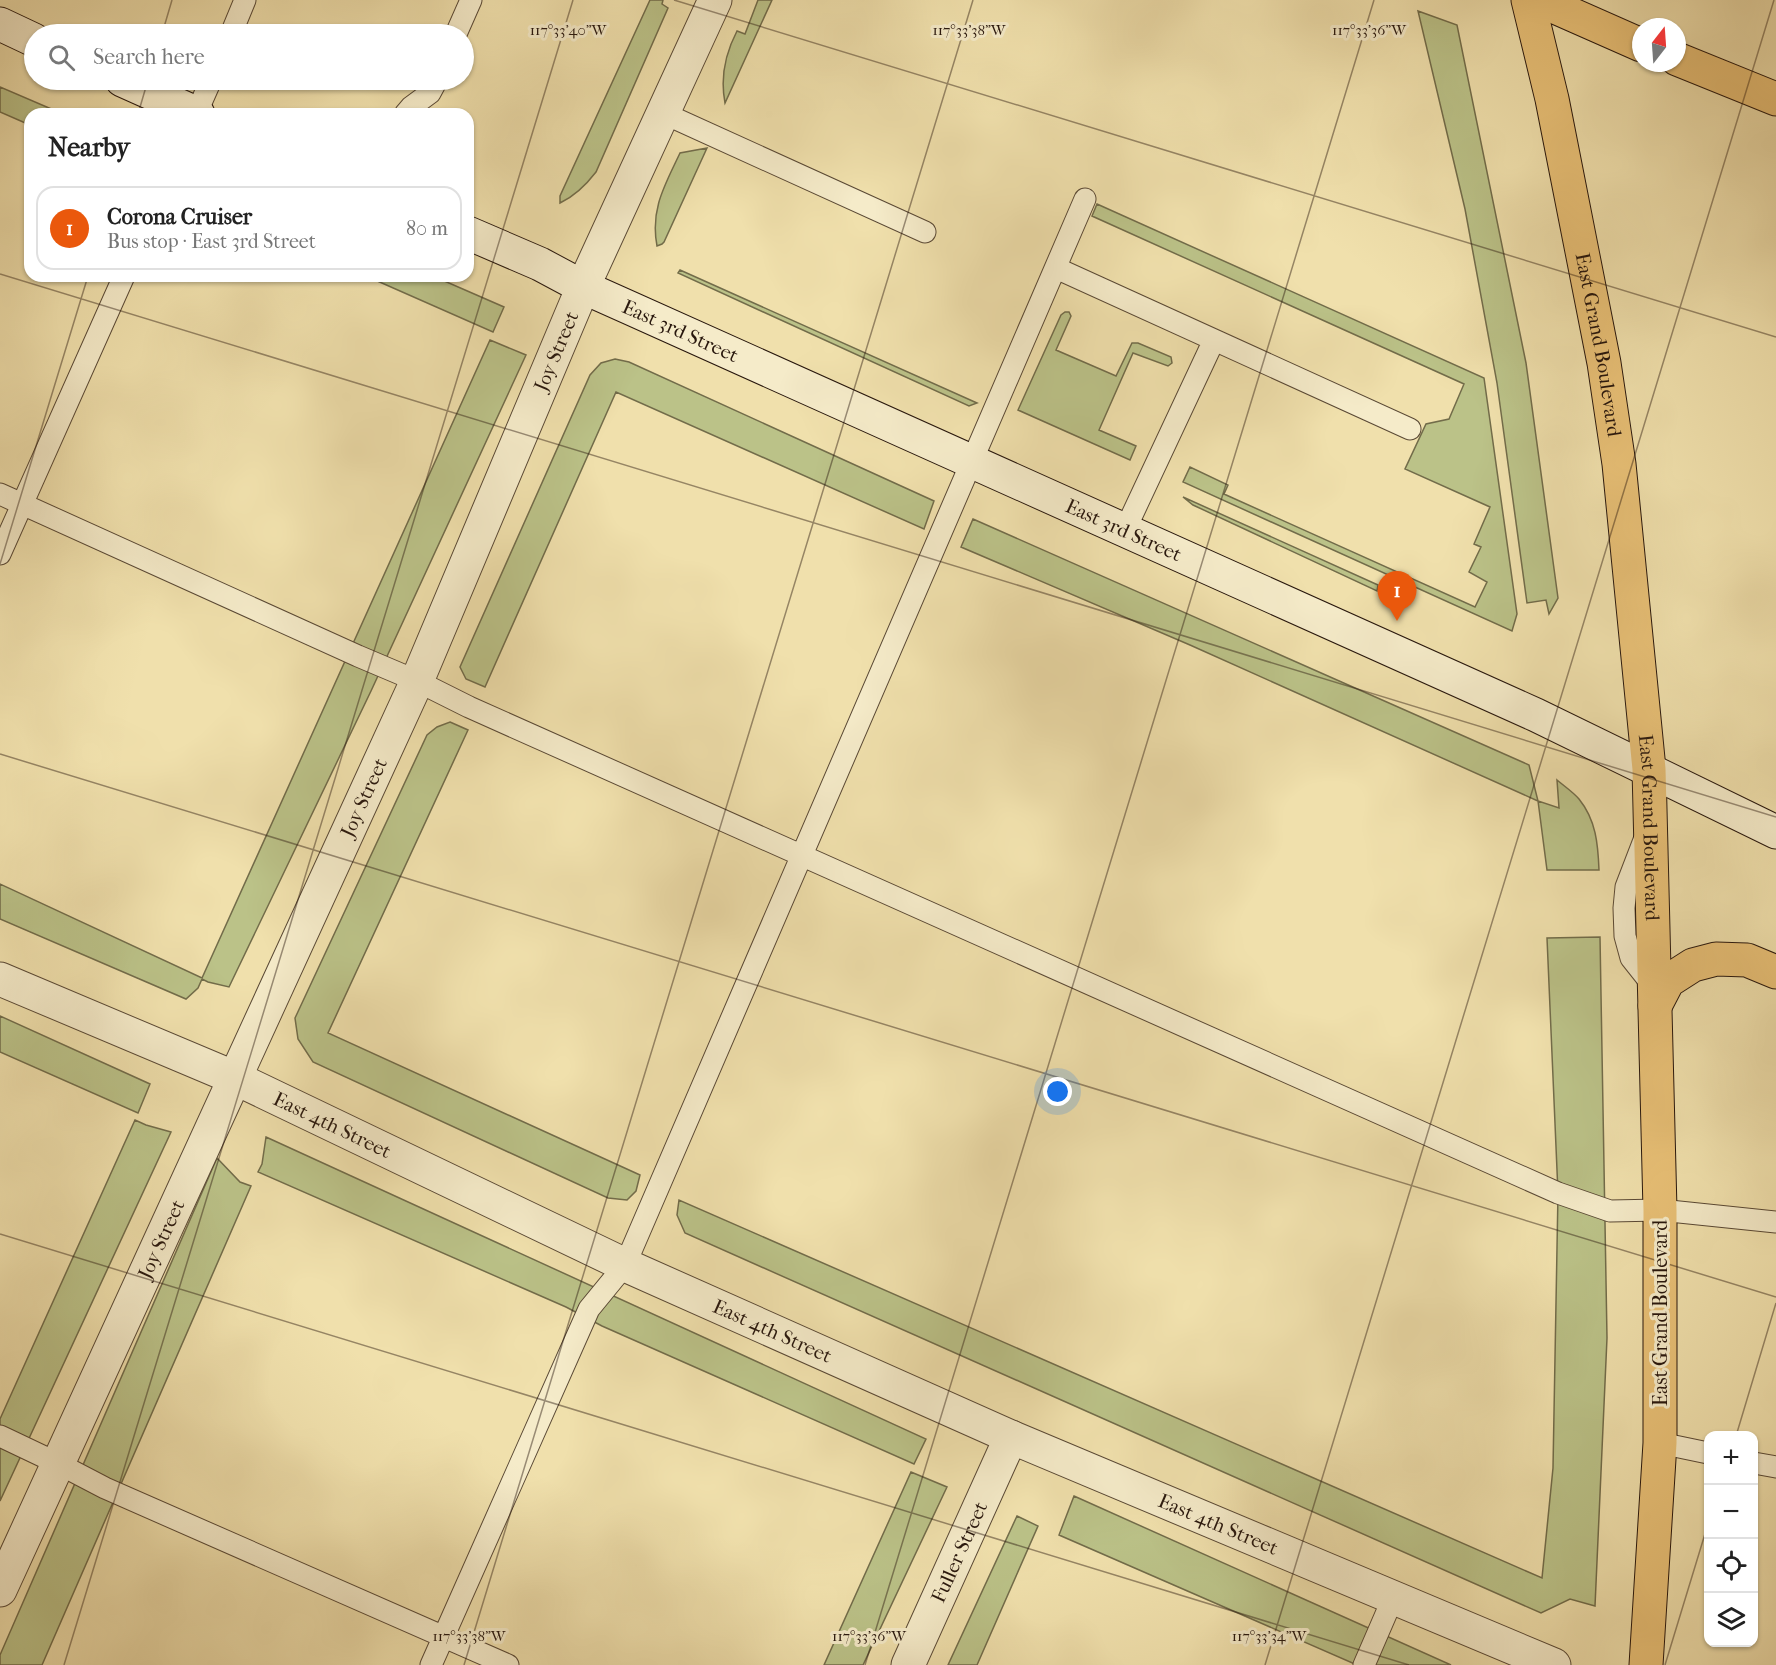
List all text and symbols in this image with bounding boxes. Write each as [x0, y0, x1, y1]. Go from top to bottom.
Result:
north arrow [1632, 18, 1686, 72]
text: 117°33'40"W [530, 21, 608, 39]
text: 117°33'38"W [932, 21, 1007, 39]
text: 117°33'36"W [1332, 21, 1407, 39]
search box [24, 24, 474, 90]
icon: search [45, 41, 78, 74]
text: Search here [93, 44, 205, 70]
text: Nearby [48, 132, 130, 163]
text: Corona Cruiser [107, 204, 252, 230]
text: 1 [66, 217, 73, 240]
text: 80 m [406, 217, 448, 240]
text: Bus stop · East 3rd Street [107, 230, 316, 253]
street label: East Grand Boulevard [1571, 251, 1626, 439]
street label: East 3rd Street [619, 295, 742, 367]
street label: Joy Street [528, 308, 583, 396]
street label: East 3rd Street [1062, 494, 1185, 566]
pin: 1 [1378, 572, 1416, 621]
street label: East Grand Boulevard [1634, 733, 1664, 922]
street label: Joy Street [335, 754, 392, 842]
your location [1043, 1077, 1072, 1106]
street label: East 4th Street [270, 1087, 395, 1163]
street label: Joy Street [132, 1196, 189, 1284]
street label: East Grand Boulevard [1649, 1219, 1672, 1406]
street label: East 4th Street [710, 1294, 835, 1367]
map controls [1704, 1431, 1758, 1647]
button: + [1704, 1431, 1758, 1485]
button: − [1704, 1485, 1758, 1539]
street label: East 4th Street [1155, 1489, 1282, 1559]
street label: Fuller Street [926, 1498, 992, 1606]
button: locate [1704, 1539, 1758, 1593]
button: layers [1704, 1593, 1758, 1647]
text: 117°33'38"W [432, 1627, 507, 1645]
text: 117°33'36"W [832, 1627, 907, 1645]
text: 117°33'34"W [1232, 1627, 1308, 1645]

